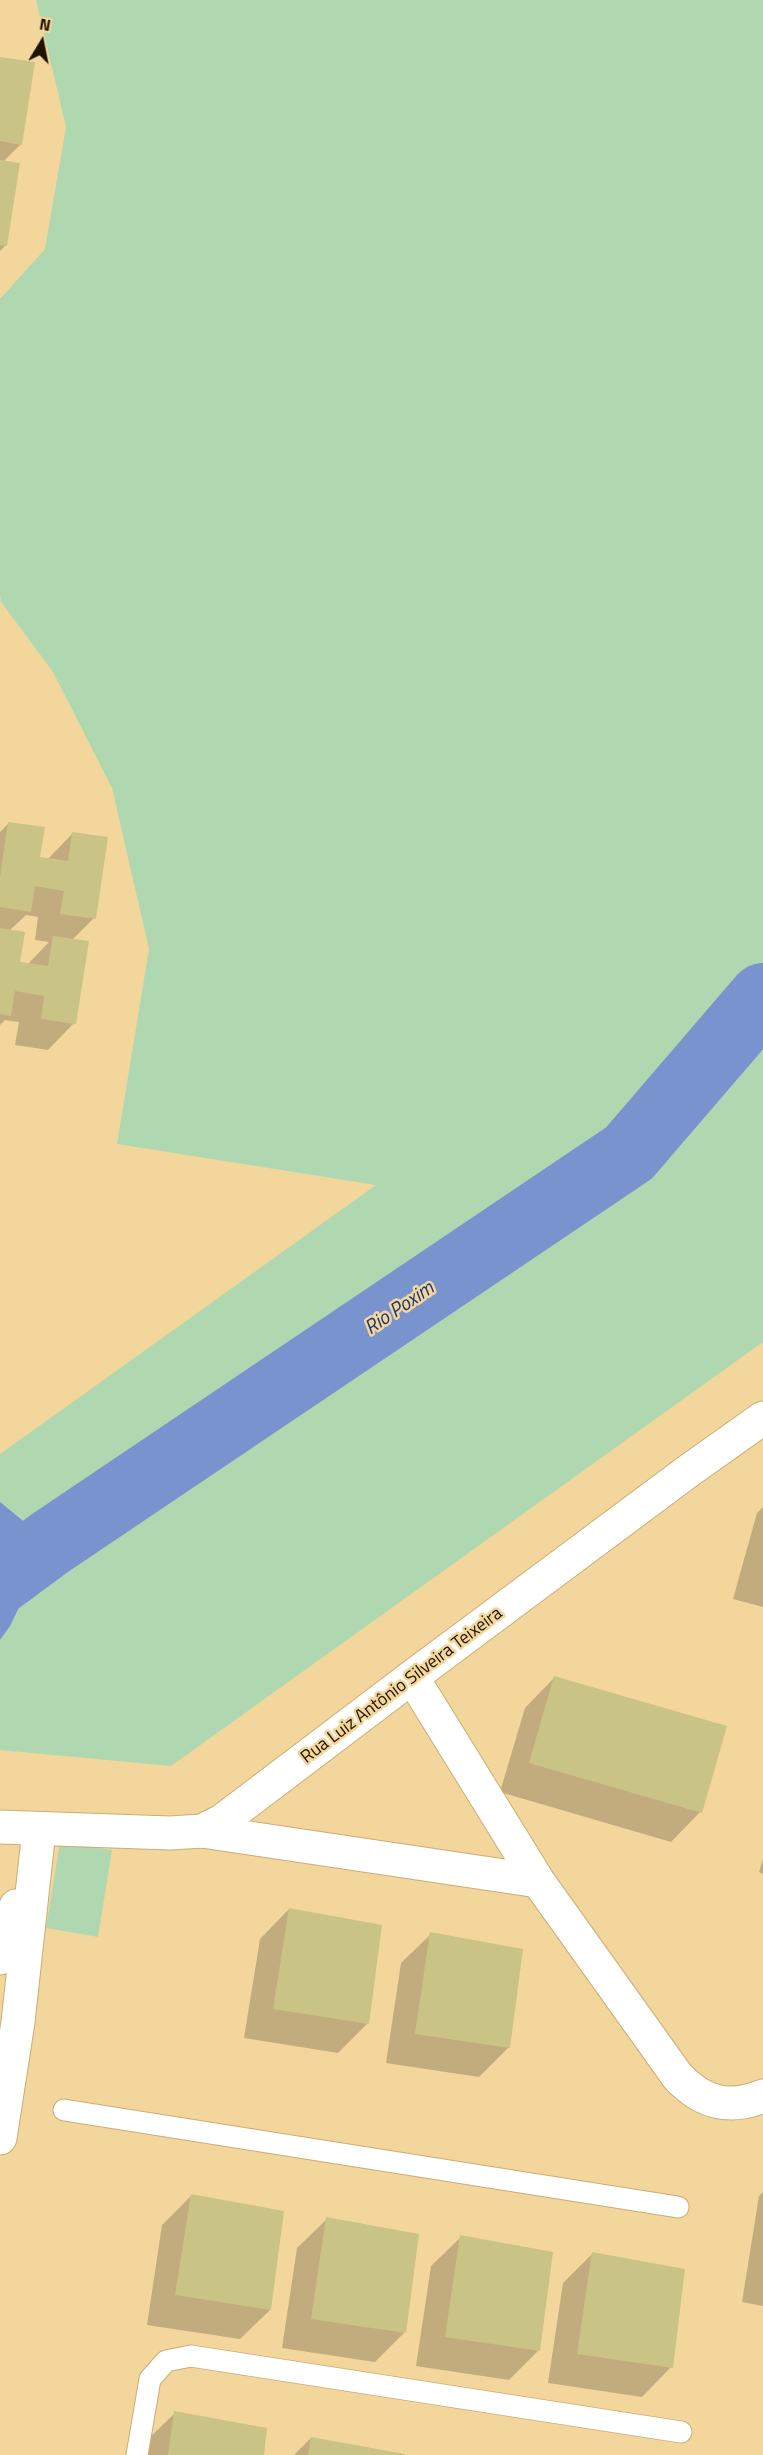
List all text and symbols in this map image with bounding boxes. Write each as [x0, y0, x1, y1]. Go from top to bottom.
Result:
text: N [38, 11, 53, 37]
north arrow [12, 12, 72, 72]
water label: Rio Poxim [361, 1277, 439, 1341]
street label: Rua Luiz Antônio Silveira Teixeira [297, 1603, 507, 1769]

